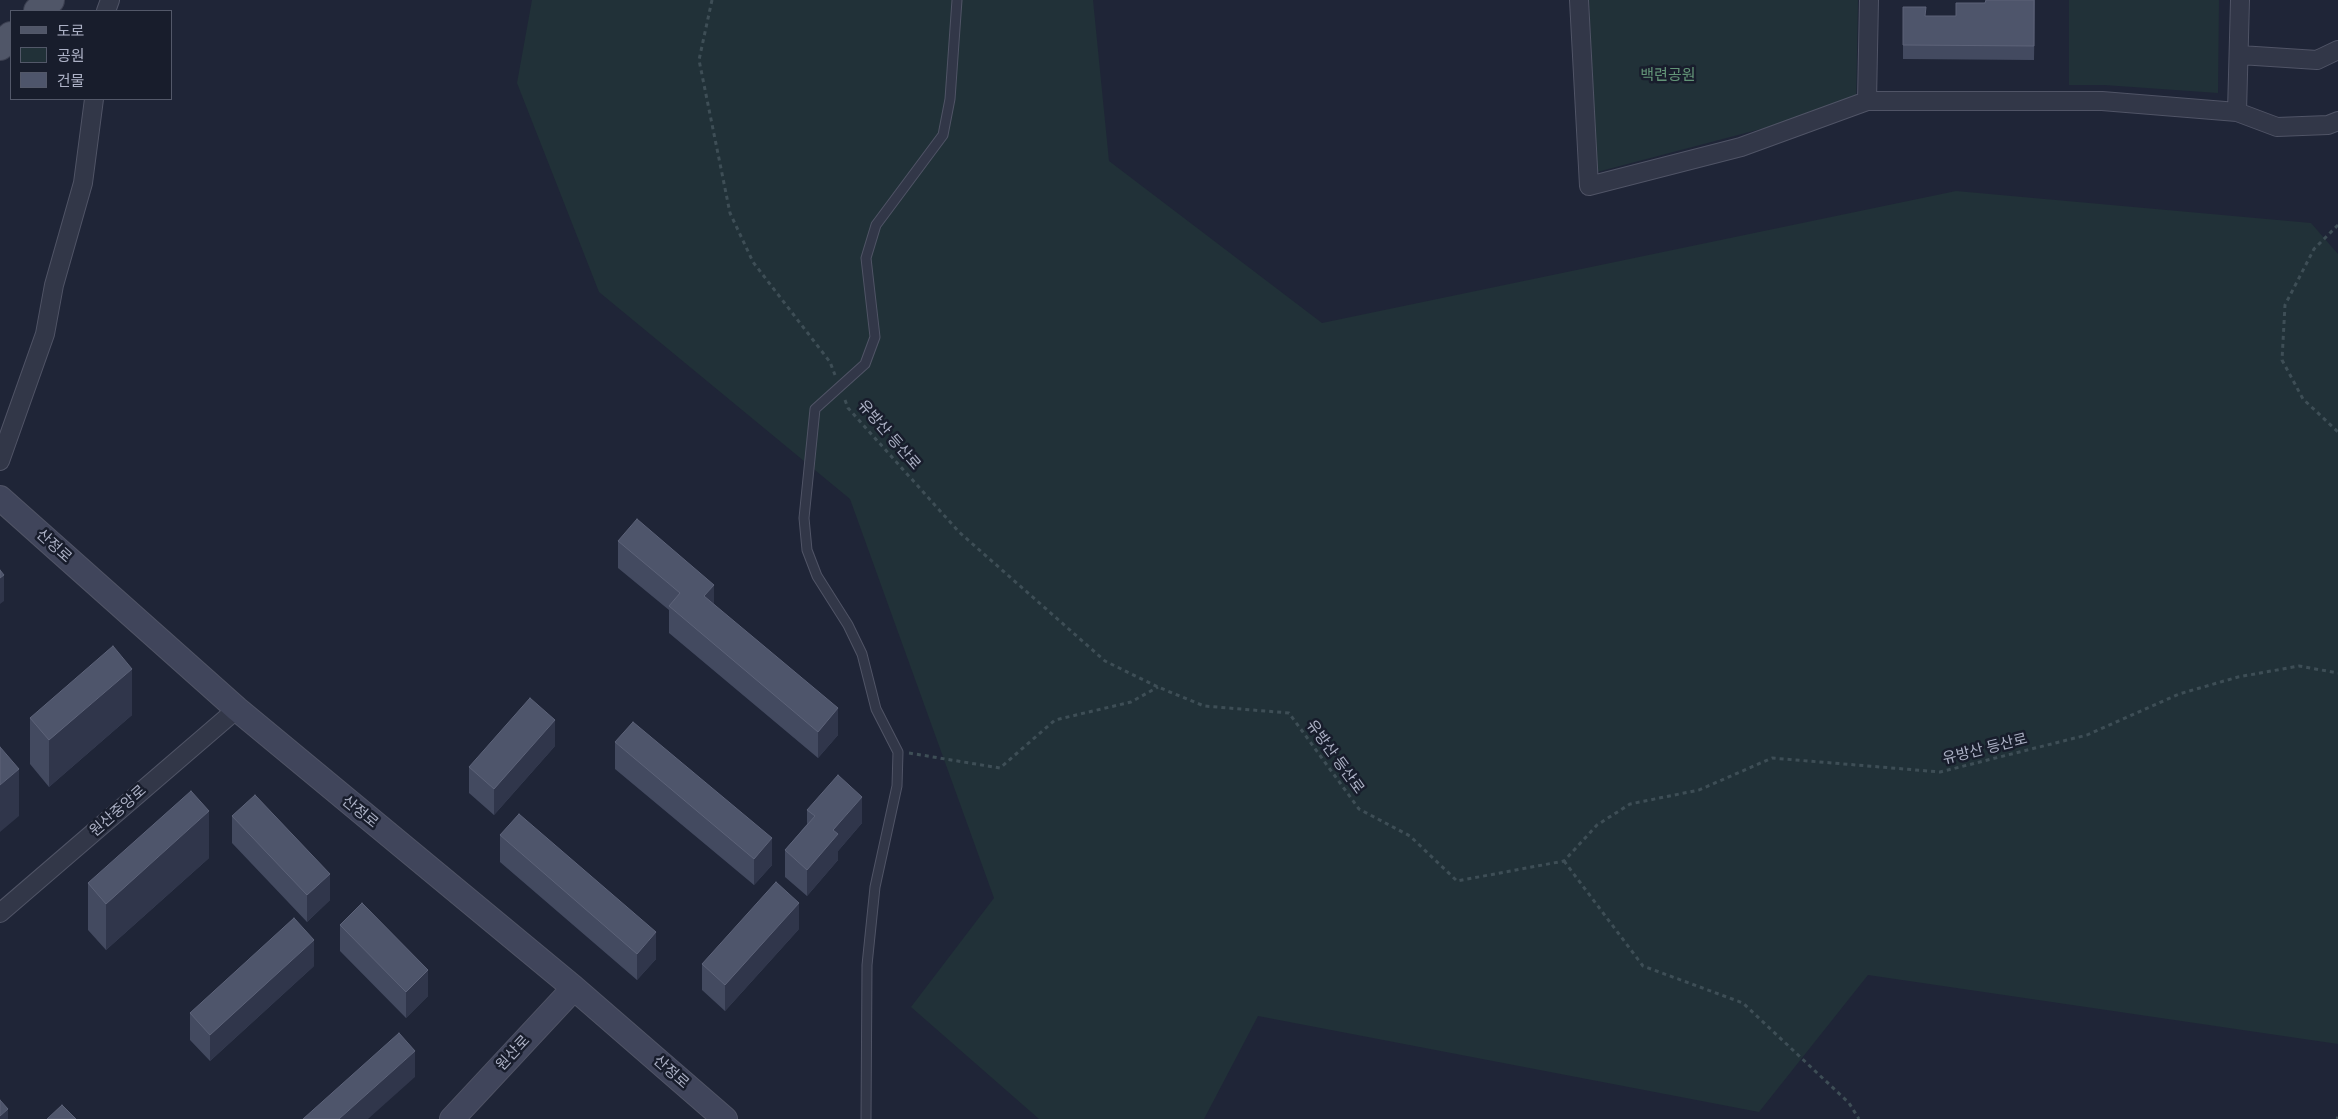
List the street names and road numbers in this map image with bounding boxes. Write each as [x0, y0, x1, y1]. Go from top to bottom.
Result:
street label: 유방산 등산로 [854, 396, 924, 474]
street label: 산정로 [33, 525, 75, 567]
street label: 유방산 등산로 [1302, 717, 1368, 797]
street label: 유방산 등산로 [1941, 730, 2029, 768]
street label: 원산중앙로 [86, 782, 150, 840]
street label: 산정로 [338, 792, 382, 832]
street label: 원산로 [492, 1032, 534, 1074]
street label: 산정로 [649, 1052, 693, 1092]

